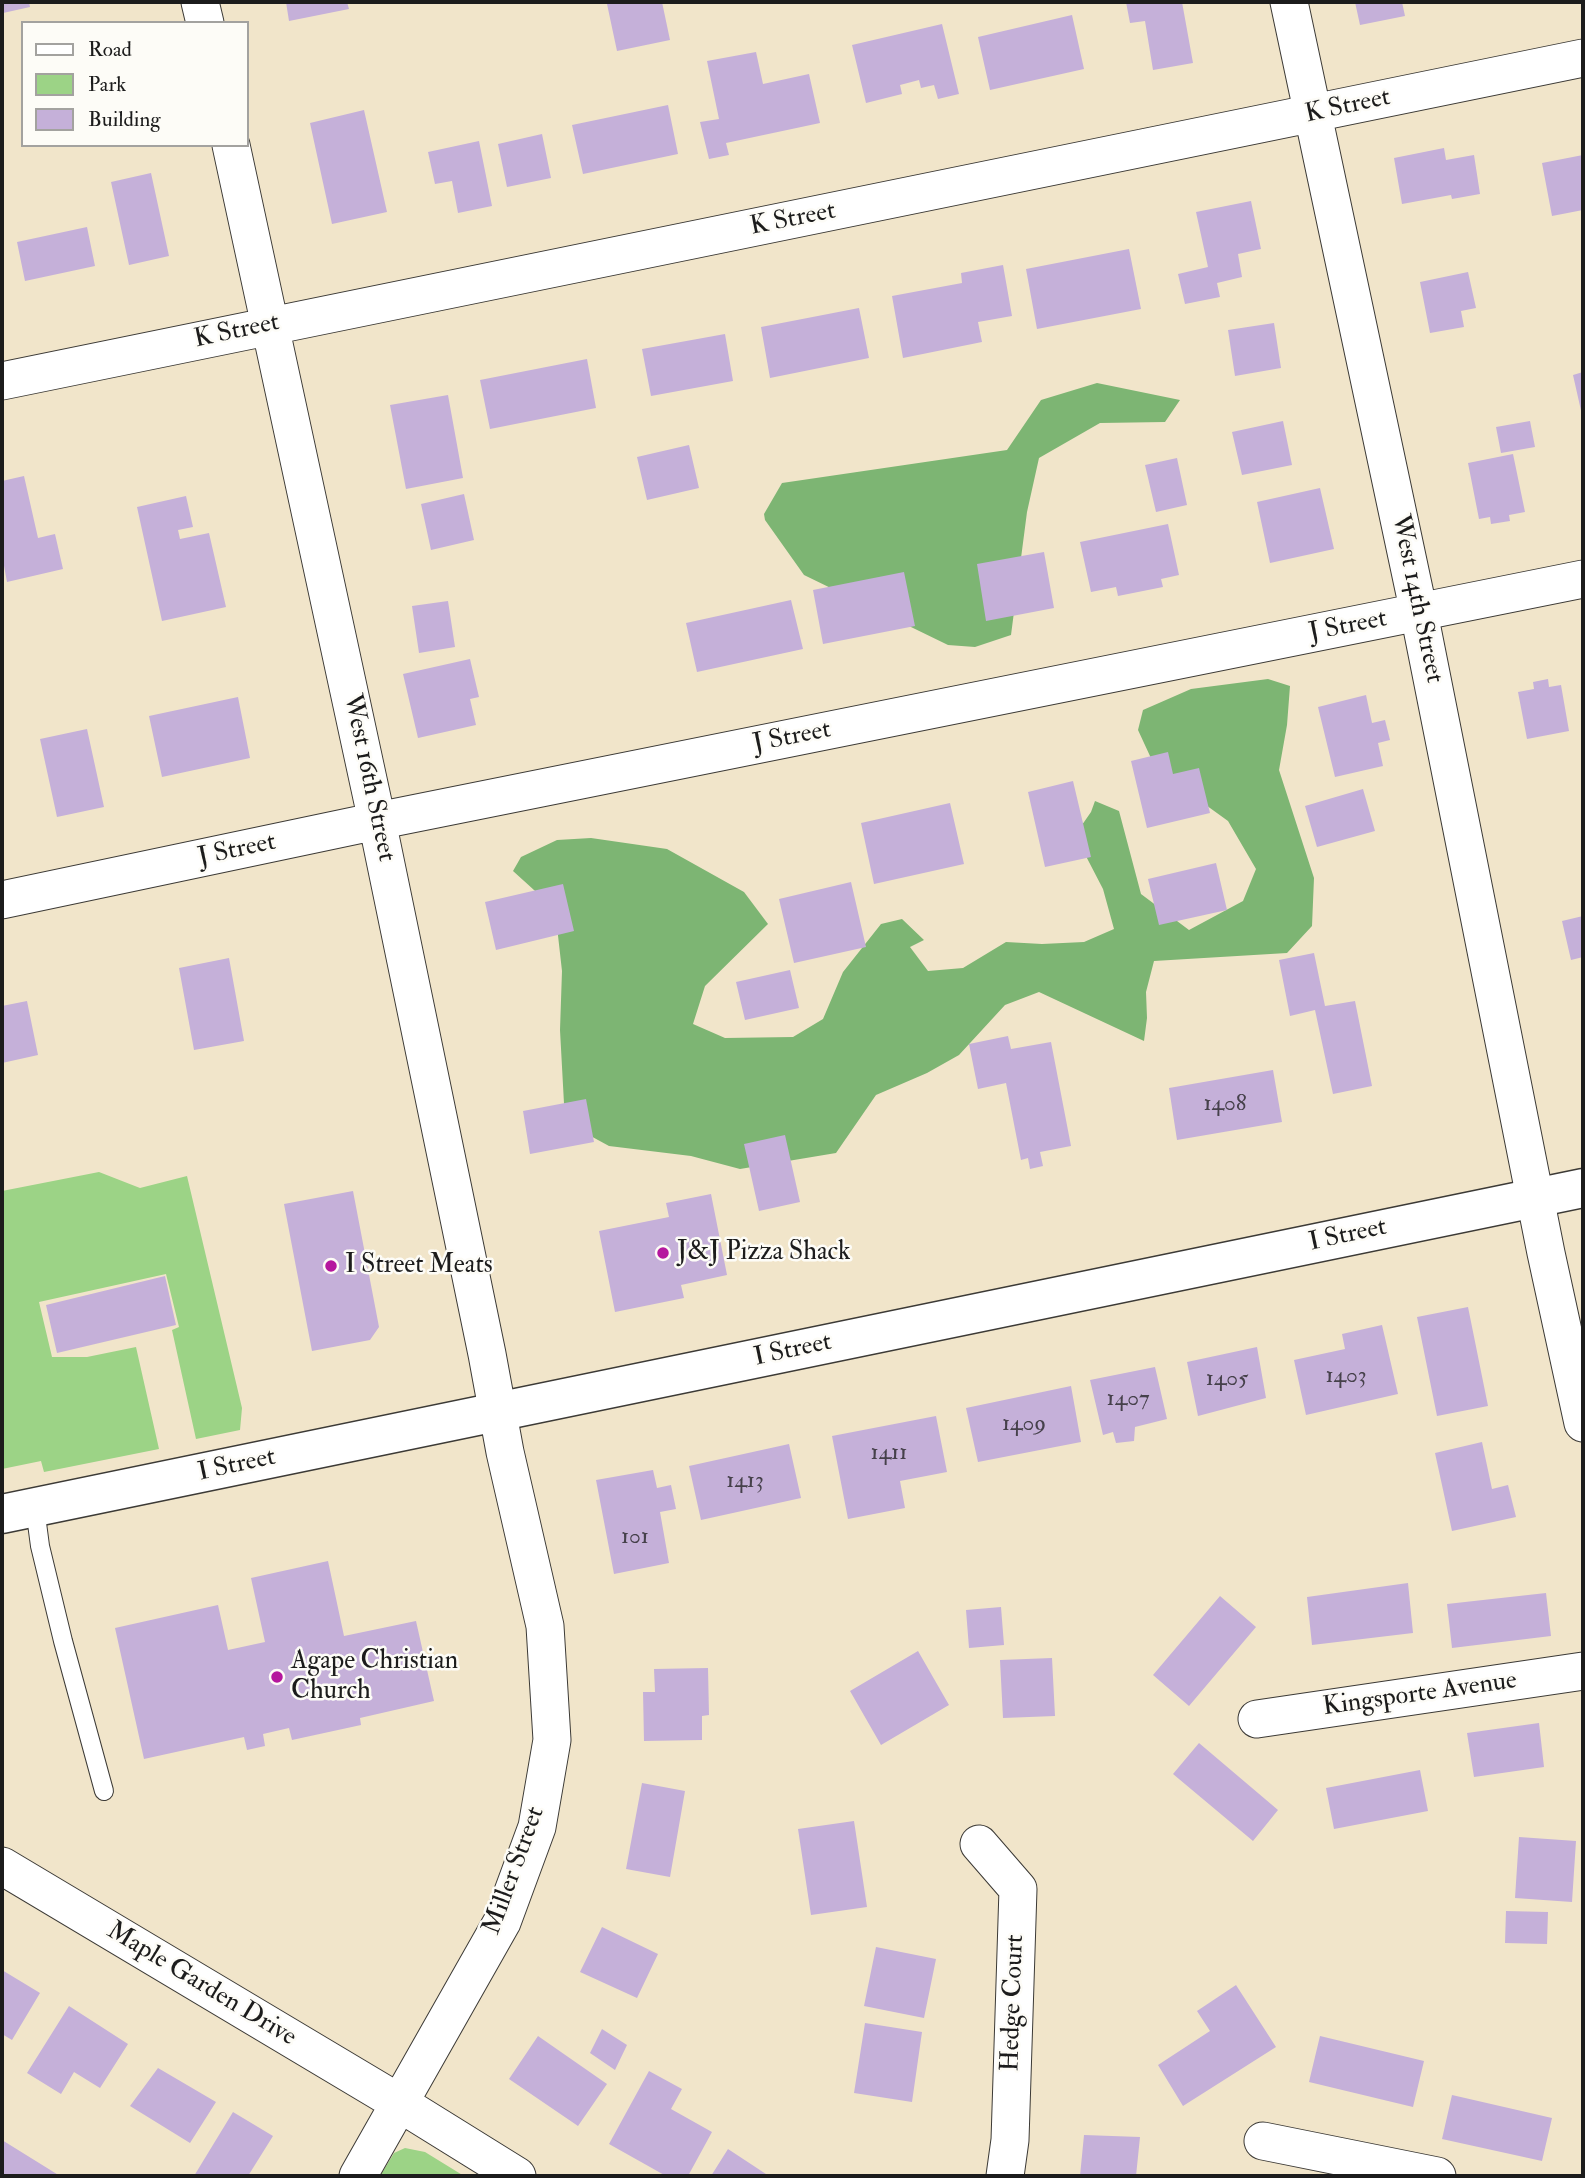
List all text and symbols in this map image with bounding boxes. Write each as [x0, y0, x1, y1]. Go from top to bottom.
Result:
legend [21, 21, 248, 147]
text: Road [88, 36, 132, 63]
text: Park [88, 71, 126, 98]
street label: K Street [1303, 83, 1393, 131]
text: Building [88, 106, 161, 133]
street label: K Street [748, 196, 838, 244]
street label: K Street [192, 308, 282, 356]
street label: West 14th Street [1383, 512, 1449, 686]
street label: J Street [1306, 604, 1390, 650]
street label: West 16th Street [335, 691, 401, 865]
street label: J Street [750, 715, 834, 761]
street label: J Street [195, 828, 279, 874]
house number: 1408 [1203, 1091, 1247, 1119]
street label: I Street [1306, 1213, 1390, 1259]
place label: J&J Pizza Shack [677, 1237, 851, 1269]
marker: J&J Pizza Shack [655, 1245, 671, 1261]
place label: I Street Meats [345, 1250, 493, 1282]
marker: I Street Meats [323, 1258, 339, 1274]
street label: I Street [751, 1328, 835, 1374]
house number: 1403 [1325, 1363, 1367, 1391]
house number: 1405 [1206, 1366, 1248, 1394]
house number: 1407 [1107, 1386, 1149, 1414]
house number: 1409 [1002, 1411, 1046, 1439]
house number: 1411 [870, 1440, 908, 1468]
street label: I Street [195, 1443, 279, 1489]
house number: 1413 [726, 1468, 764, 1496]
house number: 101 [621, 1524, 649, 1552]
place label: Agape Christian Church [291, 1646, 458, 1708]
street label: Kingsporte Avenue [1321, 1666, 1519, 1724]
marker: Agape Christian Church [269, 1669, 285, 1685]
street label: Miller Street [477, 1803, 553, 1939]
street label: Maple Garden Drive [101, 1916, 301, 2054]
street label: Hedge Court [996, 1934, 1032, 2072]

